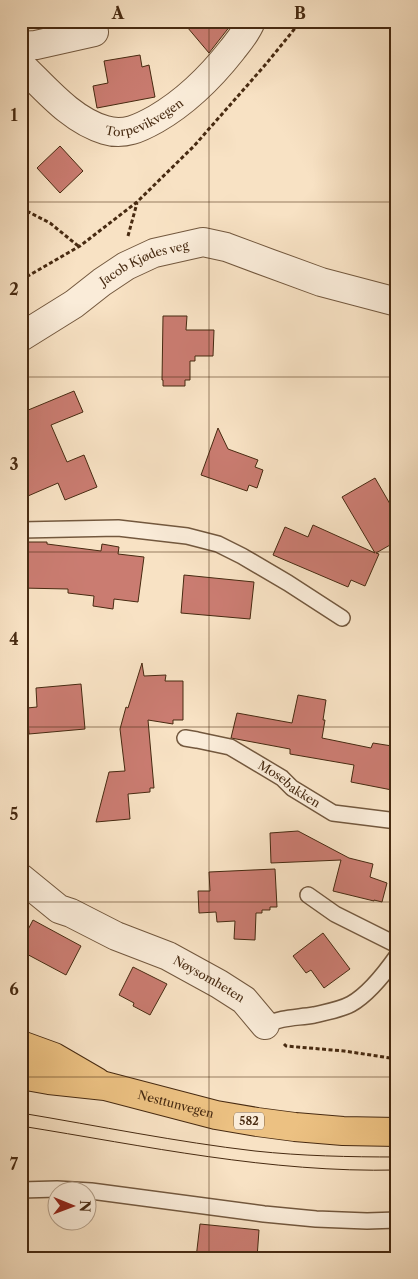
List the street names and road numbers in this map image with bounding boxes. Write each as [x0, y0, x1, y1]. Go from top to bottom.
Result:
street label: Torpevikvegen [104, 95, 186, 139]
street label: Jacob Kjødes veg [95, 237, 191, 290]
street label: Mosebakken [256, 757, 324, 811]
street label: Nøysomheten [171, 952, 248, 1006]
street label: Nesttunvegen [136, 1087, 216, 1121]
road number: 582 [234, 1112, 264, 1130]

